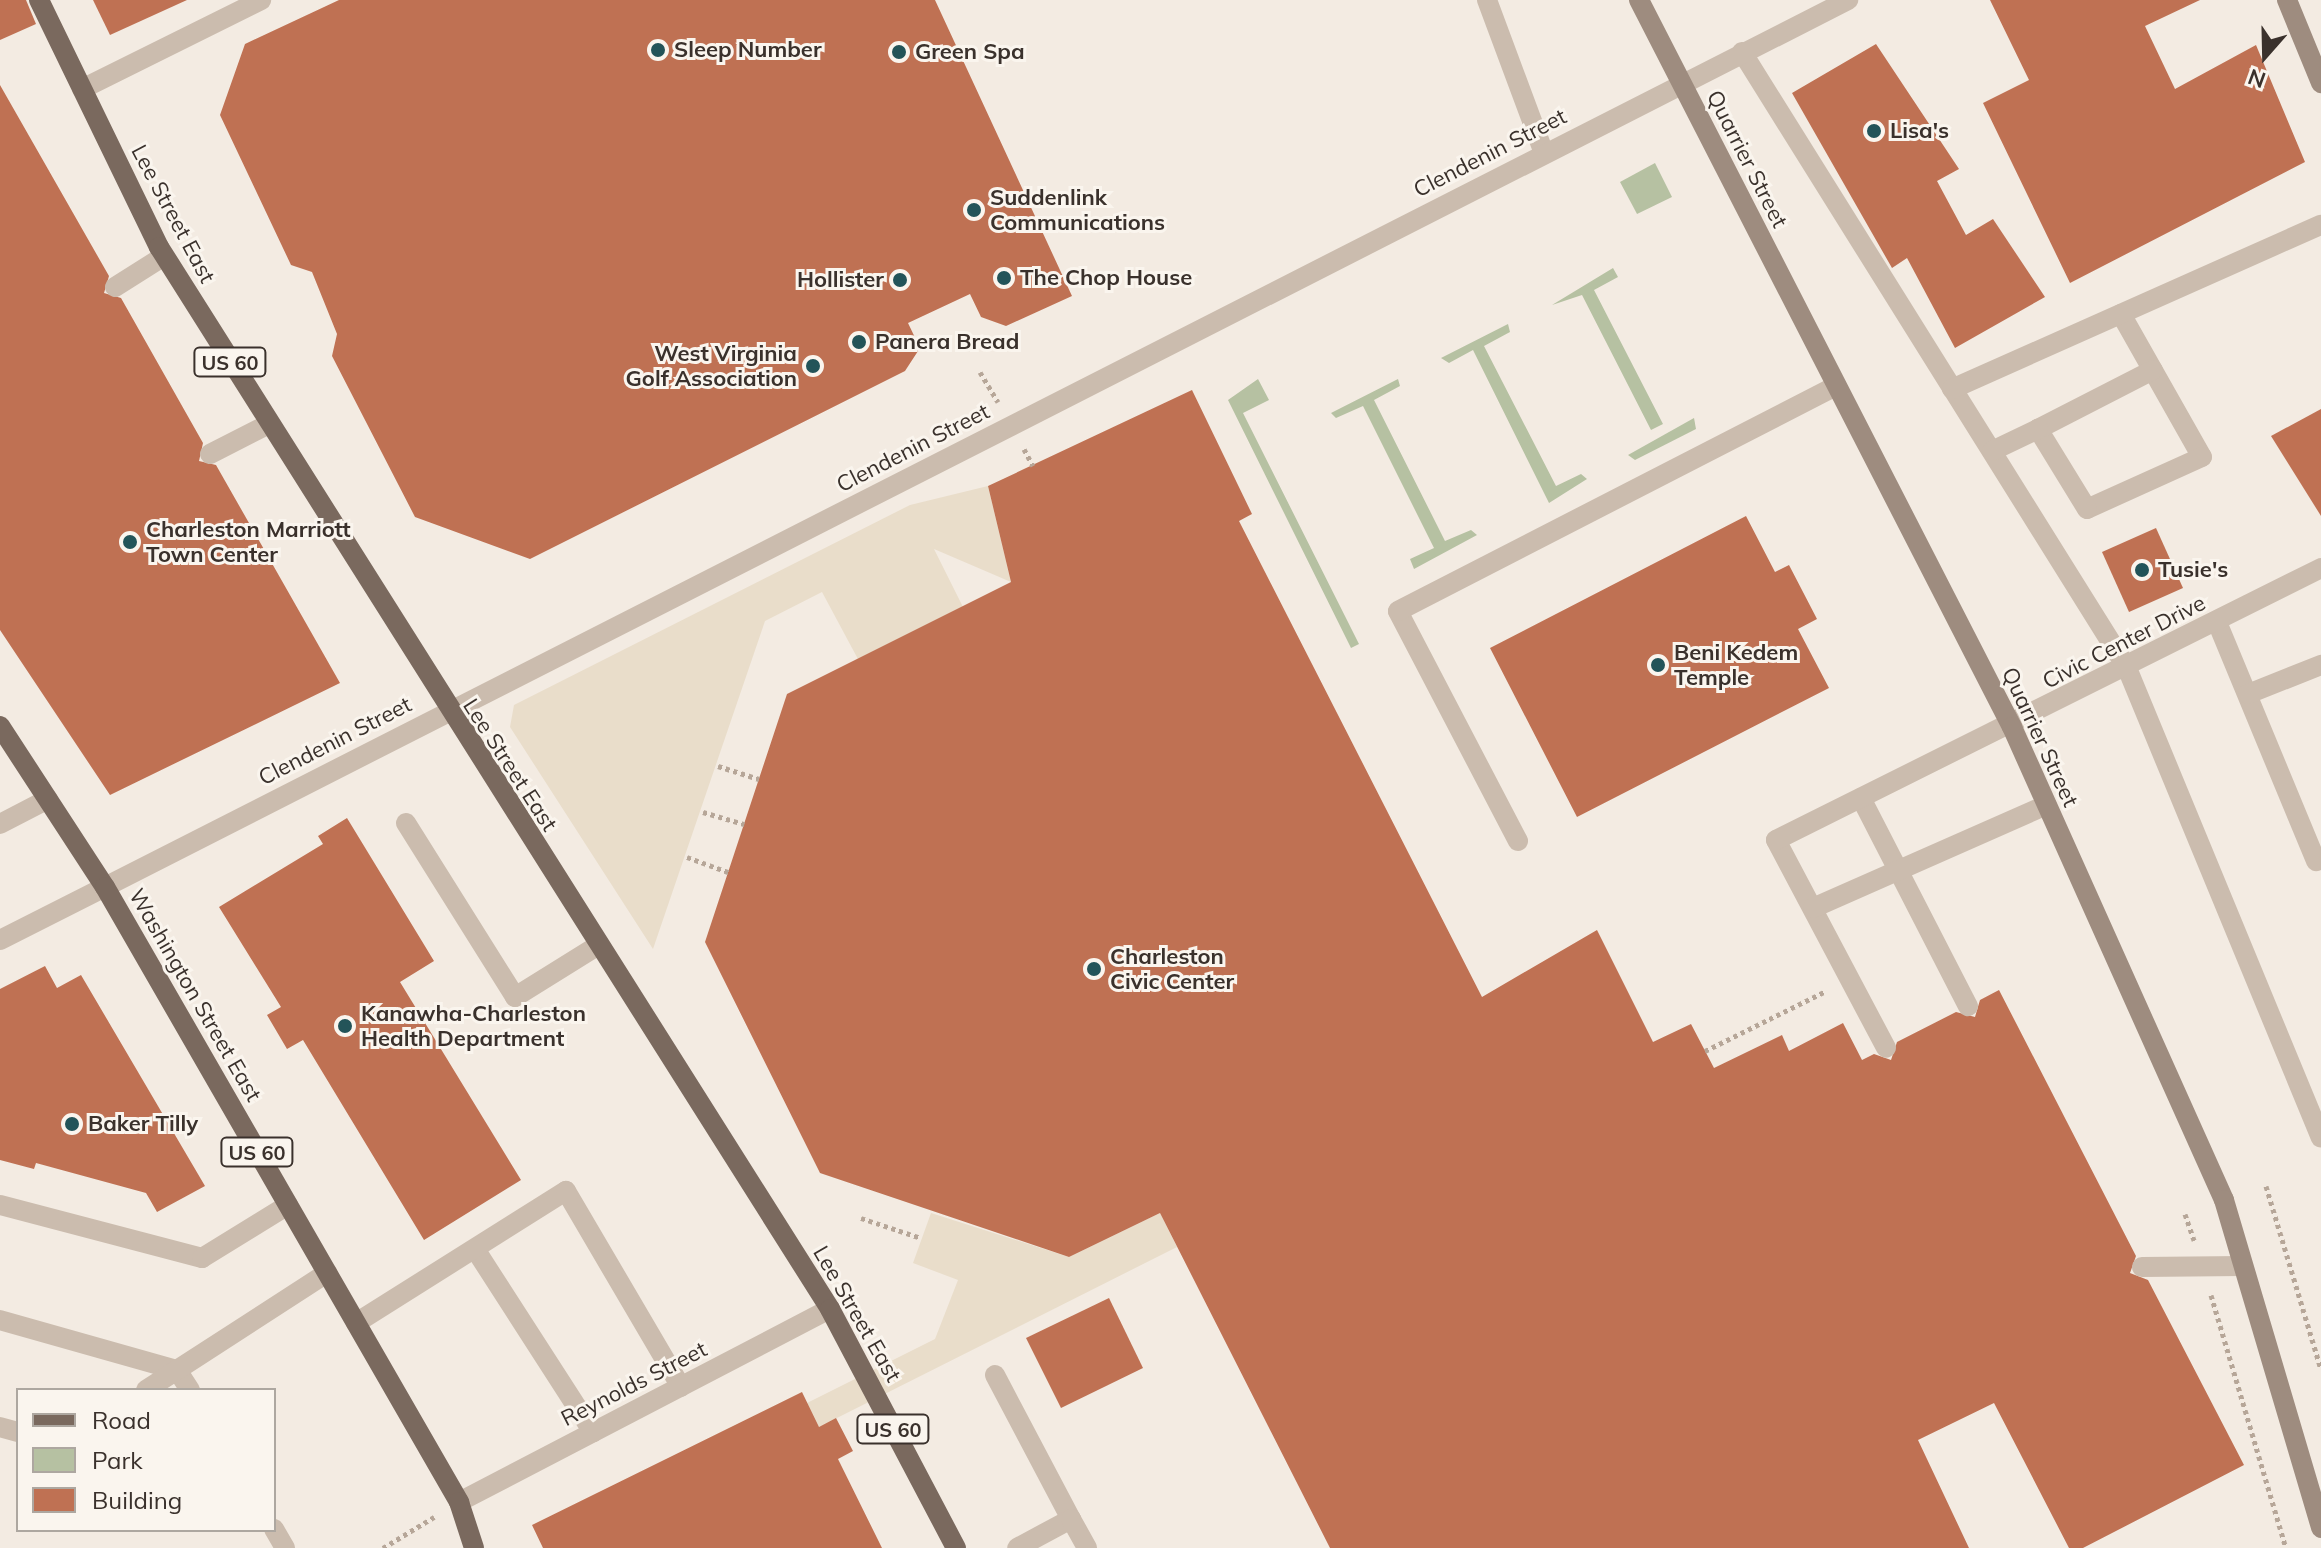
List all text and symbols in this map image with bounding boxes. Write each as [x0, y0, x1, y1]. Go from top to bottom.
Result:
north arrow [2225, 16, 2305, 96]
place label: Sleep Number [674, 37, 822, 63]
place label: Green Spa [915, 39, 1025, 65]
marker: Sleep Number [649, 41, 667, 59]
marker: Green Spa [890, 43, 908, 61]
text: N [2244, 63, 2269, 95]
street label: Quarrier Street [1701, 86, 1793, 232]
street label: Clendenin Street [1409, 103, 1571, 203]
place label: Lisa's [1890, 118, 1949, 144]
marker: Lisa's [1865, 122, 1883, 140]
street label: Lee Street East [126, 140, 220, 288]
place label: Suddenlink Communications [990, 184, 1165, 236]
marker: Suddenlink Communications [965, 201, 983, 219]
place label: The Chop House [1020, 265, 1192, 291]
place label: Hollister [797, 267, 884, 293]
marker: The Chop House [995, 269, 1013, 287]
marker: Hollister [891, 271, 909, 289]
place label: Panera Bread [875, 329, 1019, 355]
marker: Panera Bread [850, 333, 868, 351]
place label: West Virginia Golf Association [626, 340, 797, 392]
road number: US 60 [192, 346, 268, 378]
marker: West Virginia Golf Association [804, 357, 822, 375]
street label: Clendenin Street [832, 398, 994, 498]
place label: Charleston Marriott Town Center [146, 516, 351, 568]
marker: Charleston Marriott Town Center [121, 533, 139, 551]
place label: Tusie's [2158, 557, 2228, 583]
marker: Tusie's [2133, 561, 2151, 579]
street label: Civic Center Drive [2038, 590, 2210, 694]
place label: Beni Kedem Temple [1674, 639, 1798, 690]
marker: Beni Kedem Temple [1649, 656, 1667, 674]
street label: Quarrier Street [1996, 663, 2084, 811]
street label: Clendenin Street [254, 691, 416, 791]
street label: Lee Street East [457, 694, 563, 836]
street label: Washington Street East [123, 884, 267, 1106]
place label: Charleston Civic Center [1110, 943, 1234, 994]
marker: Charleston Civic Center [1085, 960, 1103, 978]
place label: Kanawha-Charleston Health Department [361, 1000, 586, 1052]
marker: Kanawha-Charleston Health Department [336, 1017, 354, 1035]
place label: Baker Tilly [88, 1111, 198, 1137]
marker: Baker Tilly [63, 1115, 81, 1133]
road number: US 60 [219, 1136, 295, 1168]
street label: Lee Street East [807, 1241, 907, 1387]
street label: Reynolds Street [557, 1336, 711, 1432]
legend [16, 1388, 276, 1532]
text: Road [92, 1405, 151, 1435]
road number: US 60 [855, 1413, 931, 1445]
text: Park [92, 1445, 143, 1475]
text: Building [92, 1485, 182, 1515]

